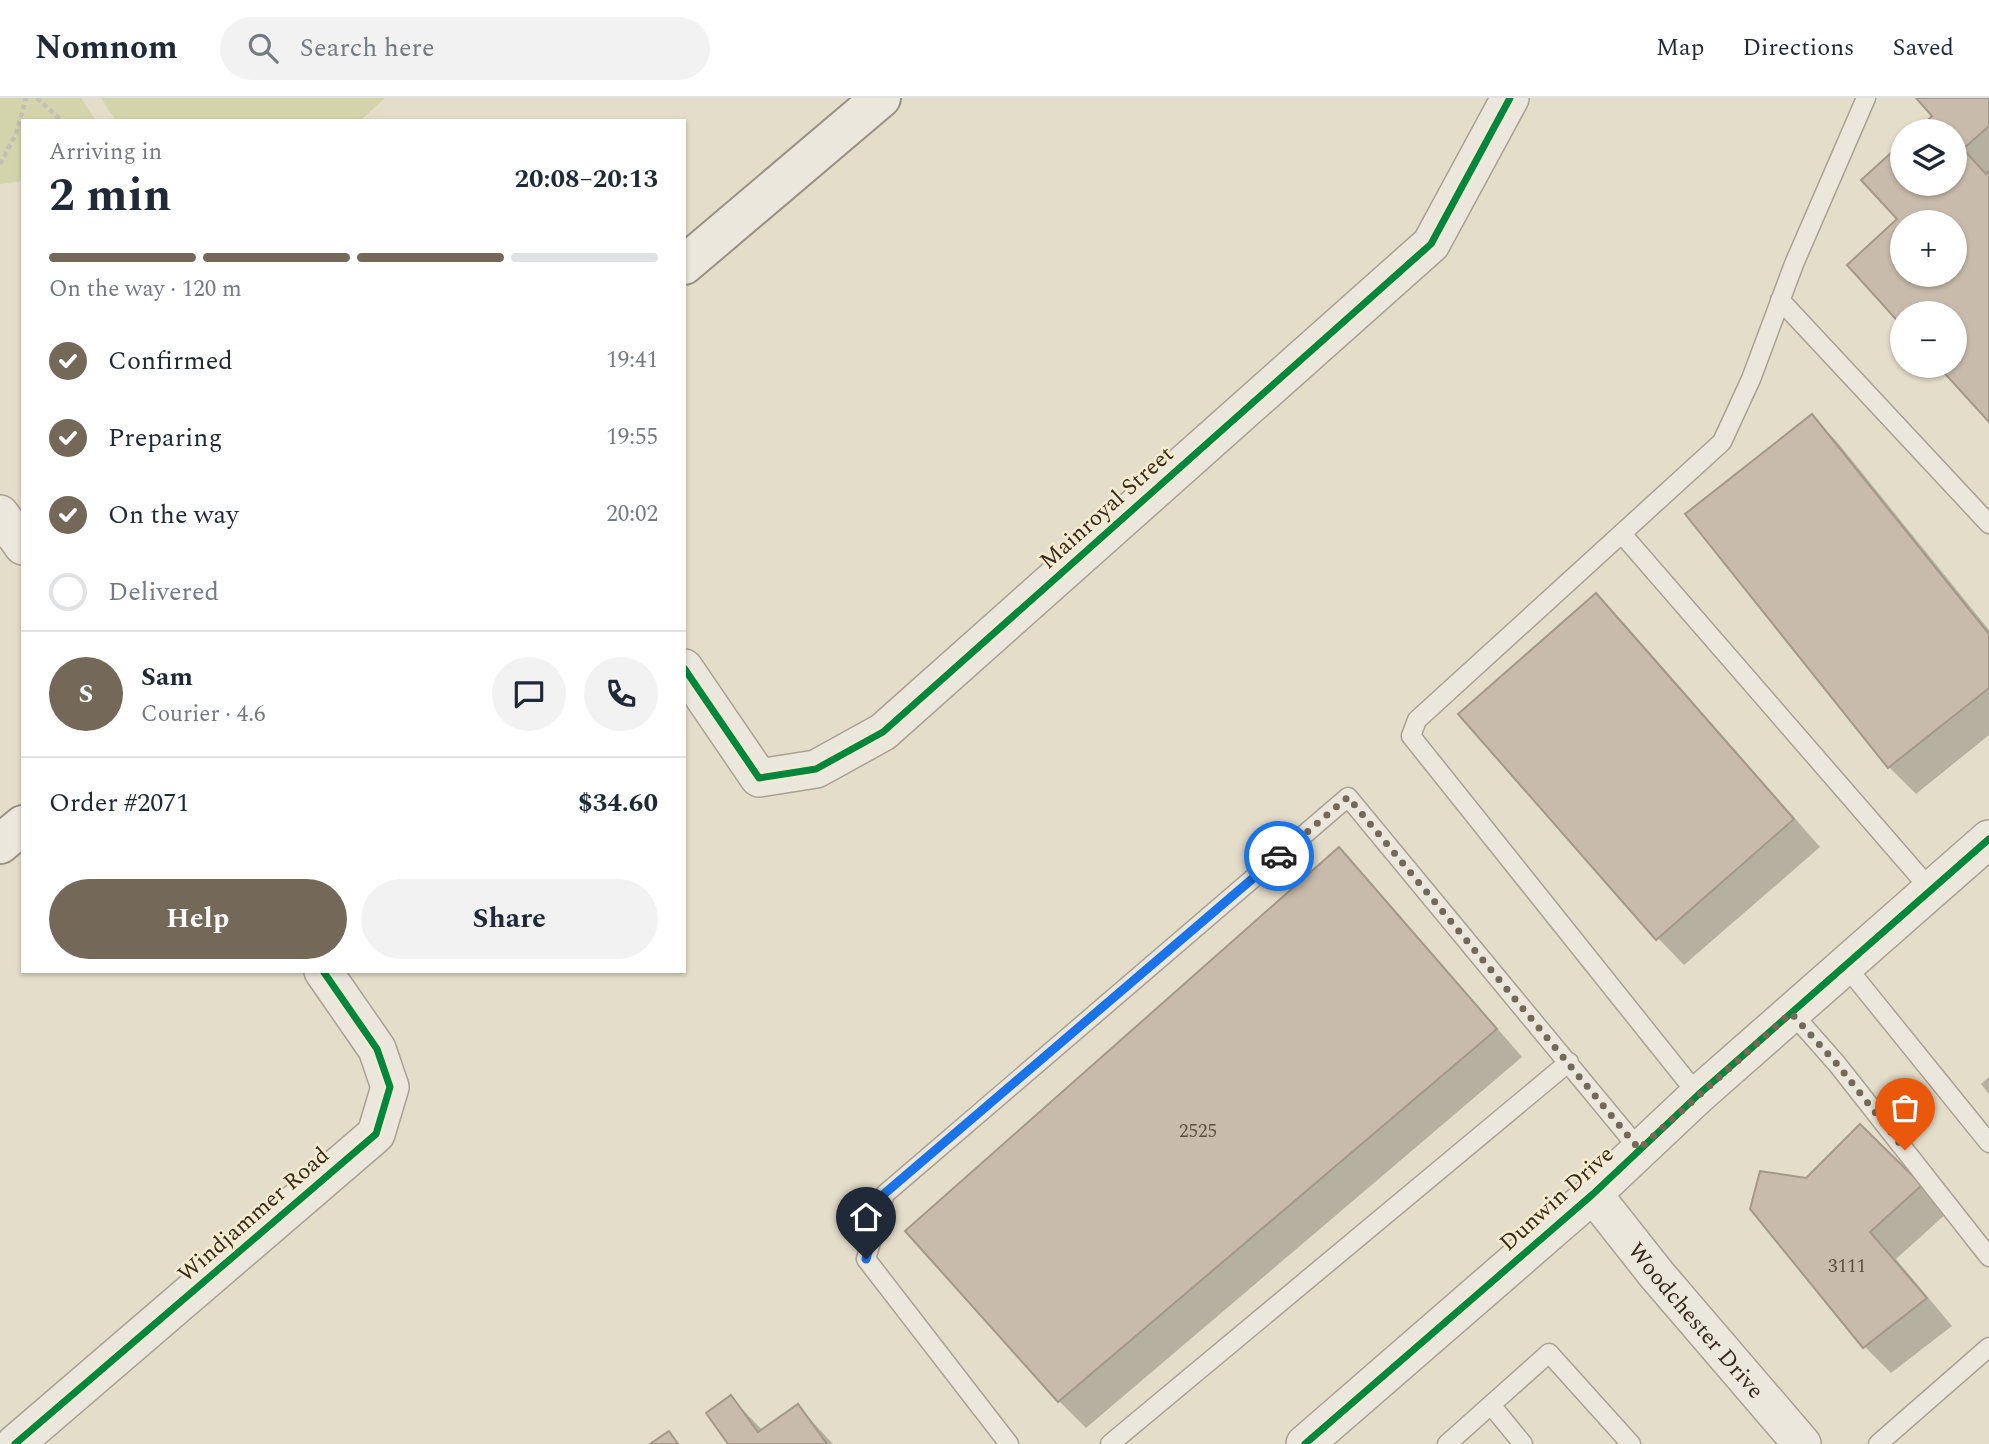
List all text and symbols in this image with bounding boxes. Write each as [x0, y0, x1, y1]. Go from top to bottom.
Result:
search box [220, 17, 710, 80]
text: Nomnom [35, 23, 178, 73]
text: Search here [300, 28, 435, 68]
icon: search [244, 29, 282, 67]
text: Map [1656, 30, 1704, 66]
text: Directions [1742, 30, 1854, 66]
text: Saved [1892, 30, 1954, 66]
map controls [1890, 119, 1967, 378]
button: layers [1890, 119, 1967, 196]
text: Arriving in [49, 135, 162, 170]
text: 20:08–20:13 [514, 159, 658, 199]
text: 2 min [49, 161, 171, 231]
button: + [1890, 210, 1967, 287]
text: On the way · 120 m [49, 272, 242, 307]
button: − [1890, 301, 1967, 378]
text: Confirmed [108, 341, 233, 381]
icon: check [49, 342, 87, 380]
text: 19:41 [606, 343, 658, 378]
text: Preparing [108, 418, 222, 458]
icon: check [49, 419, 87, 457]
text: 19:55 [606, 420, 658, 455]
street label: Mainroyal Street [1032, 438, 1182, 578]
text: On the way [108, 495, 239, 535]
icon: check [49, 496, 87, 534]
text: 20:02 [606, 497, 658, 532]
text: Delivered [108, 572, 219, 612]
text: Sam [141, 657, 193, 697]
button: chat [492, 657, 566, 731]
button: phone [584, 657, 658, 731]
text: S [79, 674, 93, 714]
text: Courier · 4.6 [141, 697, 266, 732]
text: Order #2071 [49, 783, 189, 823]
text: $34.60 [578, 783, 658, 823]
courier [1244, 821, 1314, 891]
icon: car [1260, 837, 1298, 875]
button: Help [49, 879, 347, 959]
button: Share [361, 879, 658, 959]
pin [1875, 1078, 1935, 1150]
icon: bag [1886, 1089, 1924, 1127]
house number: 2525 [1179, 1117, 1217, 1146]
street label: Dunwin Drive [1492, 1138, 1622, 1260]
street label: Windjammer Road [170, 1139, 338, 1291]
pin [836, 1187, 896, 1259]
icon: home [847, 1198, 885, 1236]
street label: Woodchester Drive [1618, 1235, 1772, 1407]
house number: 3111 [1828, 1252, 1866, 1281]

